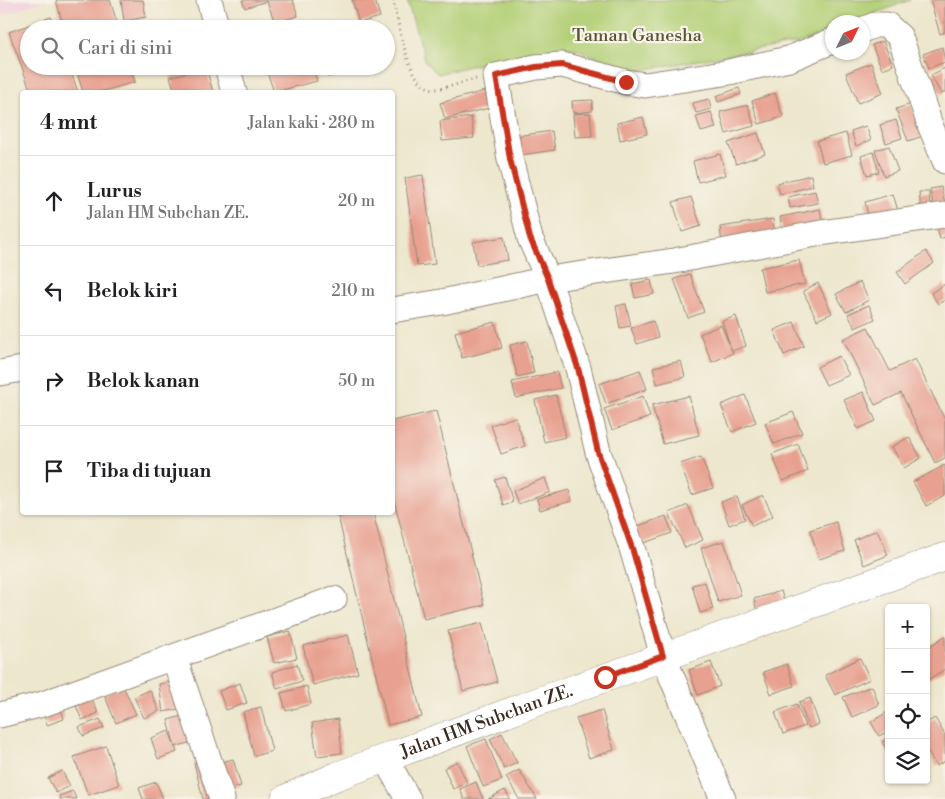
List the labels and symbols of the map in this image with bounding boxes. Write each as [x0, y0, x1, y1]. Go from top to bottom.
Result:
north arrow [825, 15, 870, 60]
park label: Taman Ganesha [572, 24, 703, 47]
route end [615, 71, 638, 94]
route start [594, 666, 617, 689]
street label: Jalan HM Subchan ZE. [396, 679, 576, 763]

